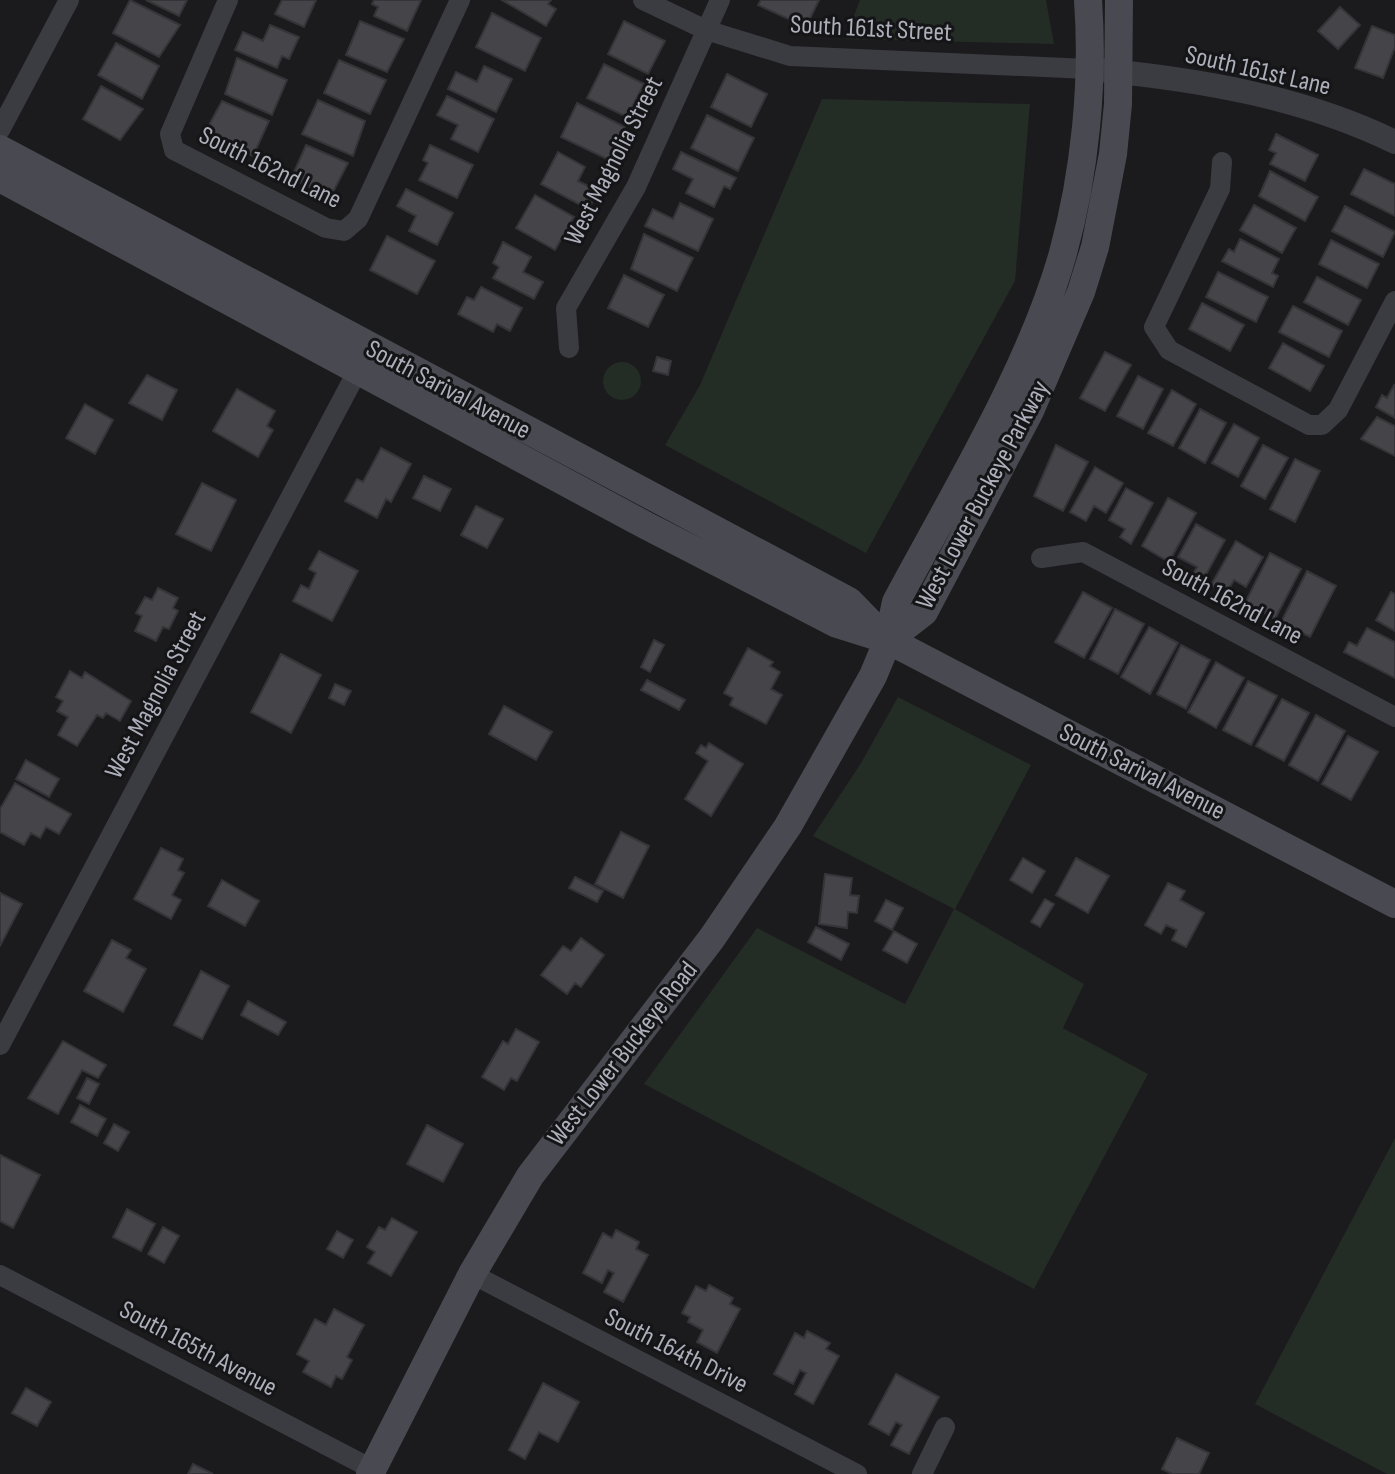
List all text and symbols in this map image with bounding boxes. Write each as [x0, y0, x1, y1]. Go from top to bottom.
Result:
street label: South 161st Street [789, 9, 953, 49]
street label: South 161st Lane [1182, 39, 1334, 103]
street label: West Magnolia Street [558, 71, 670, 251]
street label: South 162nd Lane [194, 120, 346, 216]
street label: South Sarival Avenue [361, 334, 535, 446]
street label: West Lower Buckeye Parkway [910, 376, 1056, 614]
street label: South 162nd Lane [1156, 552, 1308, 652]
street label: West Magnolia Street [99, 606, 213, 784]
street label: South Sarival Avenue [1054, 717, 1230, 827]
street label: West Lower Buckeye Road [541, 956, 705, 1152]
street label: South 165th Avenue [114, 1295, 282, 1403]
street label: South 164th Drive [599, 1302, 753, 1400]

